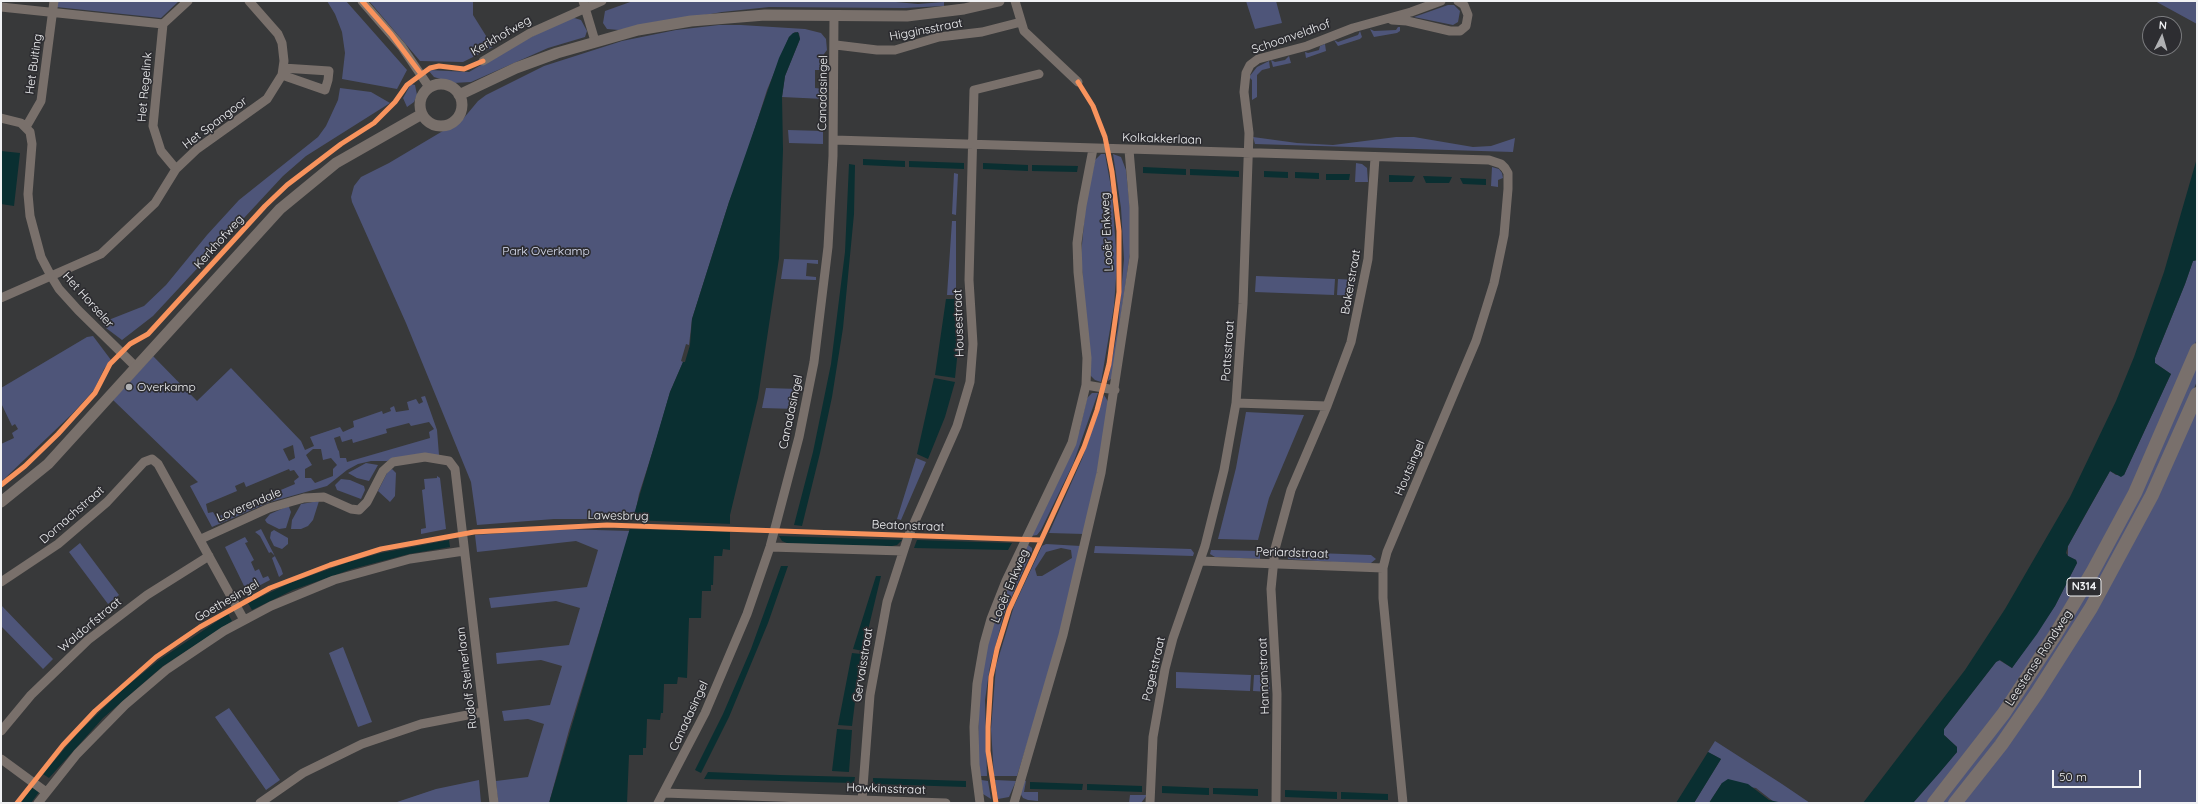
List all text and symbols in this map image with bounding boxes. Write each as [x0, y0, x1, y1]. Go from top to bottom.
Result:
street label: Kerkhofweg [468, 13, 534, 59]
street label: Higginsstraat [888, 16, 964, 44]
north arrow [2142, 16, 2182, 56]
street label: Schoonveldhof [1250, 17, 1332, 57]
text: N [2158, 18, 2168, 32]
street label: Het Buiting [23, 33, 45, 95]
street label: Het Regelink [135, 51, 155, 123]
street label: Canadasingel [815, 55, 831, 131]
street label: Het Spangoor [180, 94, 250, 152]
street label: Kolkakkerlaan [1122, 130, 1202, 148]
street label: Looër Enkweg [1098, 192, 1116, 272]
street label: Kerkhofweg [191, 212, 247, 272]
park label: Park Overkamp [502, 244, 590, 258]
street label: Bakerstraat [1338, 248, 1364, 316]
street label: Het Horseler [59, 269, 117, 331]
street label: Housestraat [951, 289, 967, 357]
street label: Pottsstraat [1219, 320, 1237, 382]
street label: Canadasingel [776, 373, 806, 451]
place label: Overkamp [137, 380, 196, 394]
marker: Overkamp [124, 382, 134, 392]
street label: Houtsingel [1392, 438, 1428, 498]
street label: Dornachstraat [37, 483, 107, 547]
street label: Loverendale [215, 485, 283, 525]
street label: Lawesbrug [587, 508, 649, 524]
street label: Beatonstraat [871, 518, 945, 534]
street label: Periardstraat [1255, 545, 1329, 561]
street label: Looër Enkweg [988, 547, 1032, 625]
street label: Goethesingel [192, 577, 262, 625]
road number: N314 [2067, 578, 2101, 596]
street label: Waldorfstraat [56, 594, 124, 656]
street label: Leestense Rondweg [2003, 607, 2075, 709]
street label: Rudolf Steinerlaan [454, 626, 480, 730]
street label: Gervaisstraat [850, 627, 876, 703]
street label: Pagetstraat [1140, 635, 1168, 703]
street label: Hannanstraat [1255, 637, 1273, 715]
street label: Canadasingel [666, 679, 712, 753]
scale bar [2054, 762, 2143, 788]
text: 50 m [2059, 769, 2087, 784]
street label: Hawkinsstraat [846, 780, 926, 798]

